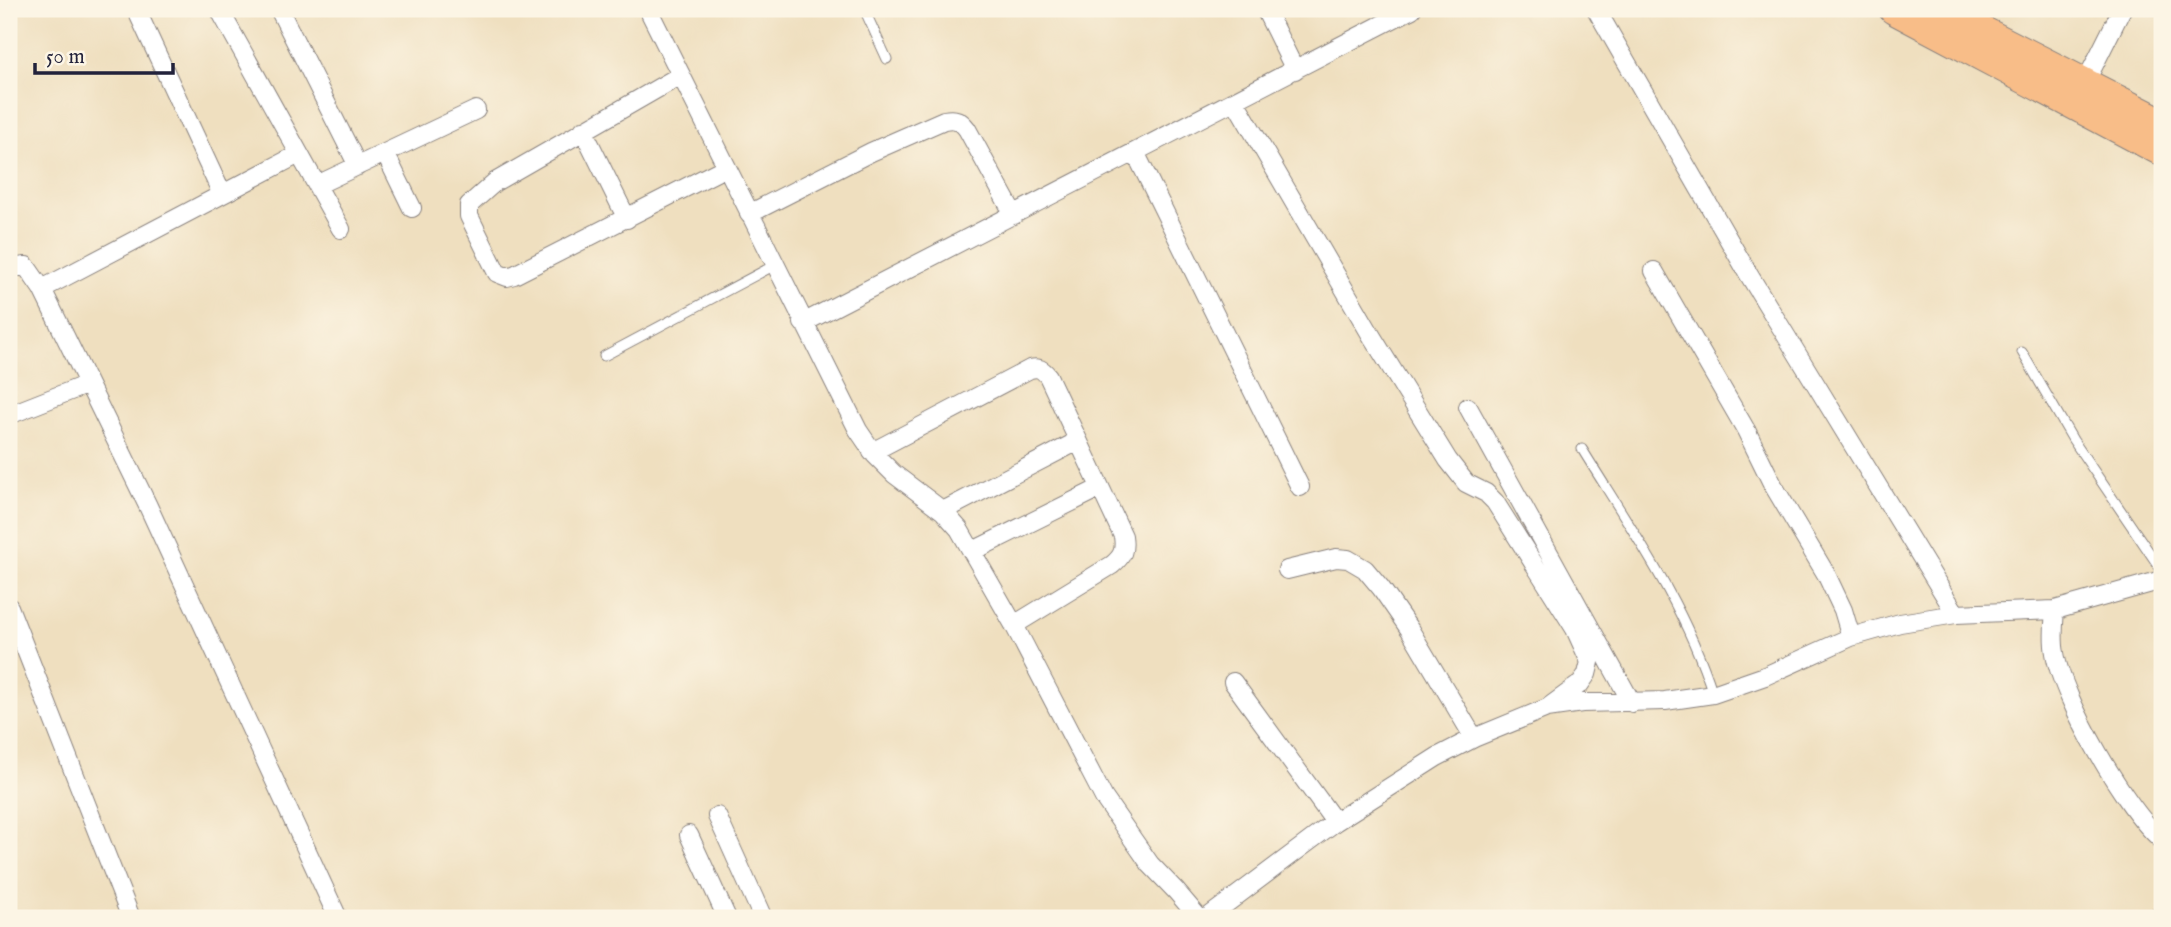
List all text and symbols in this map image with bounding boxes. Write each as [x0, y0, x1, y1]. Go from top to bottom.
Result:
scale bar [35, 32, 173, 76]
text: 50 m [46, 44, 85, 71]

